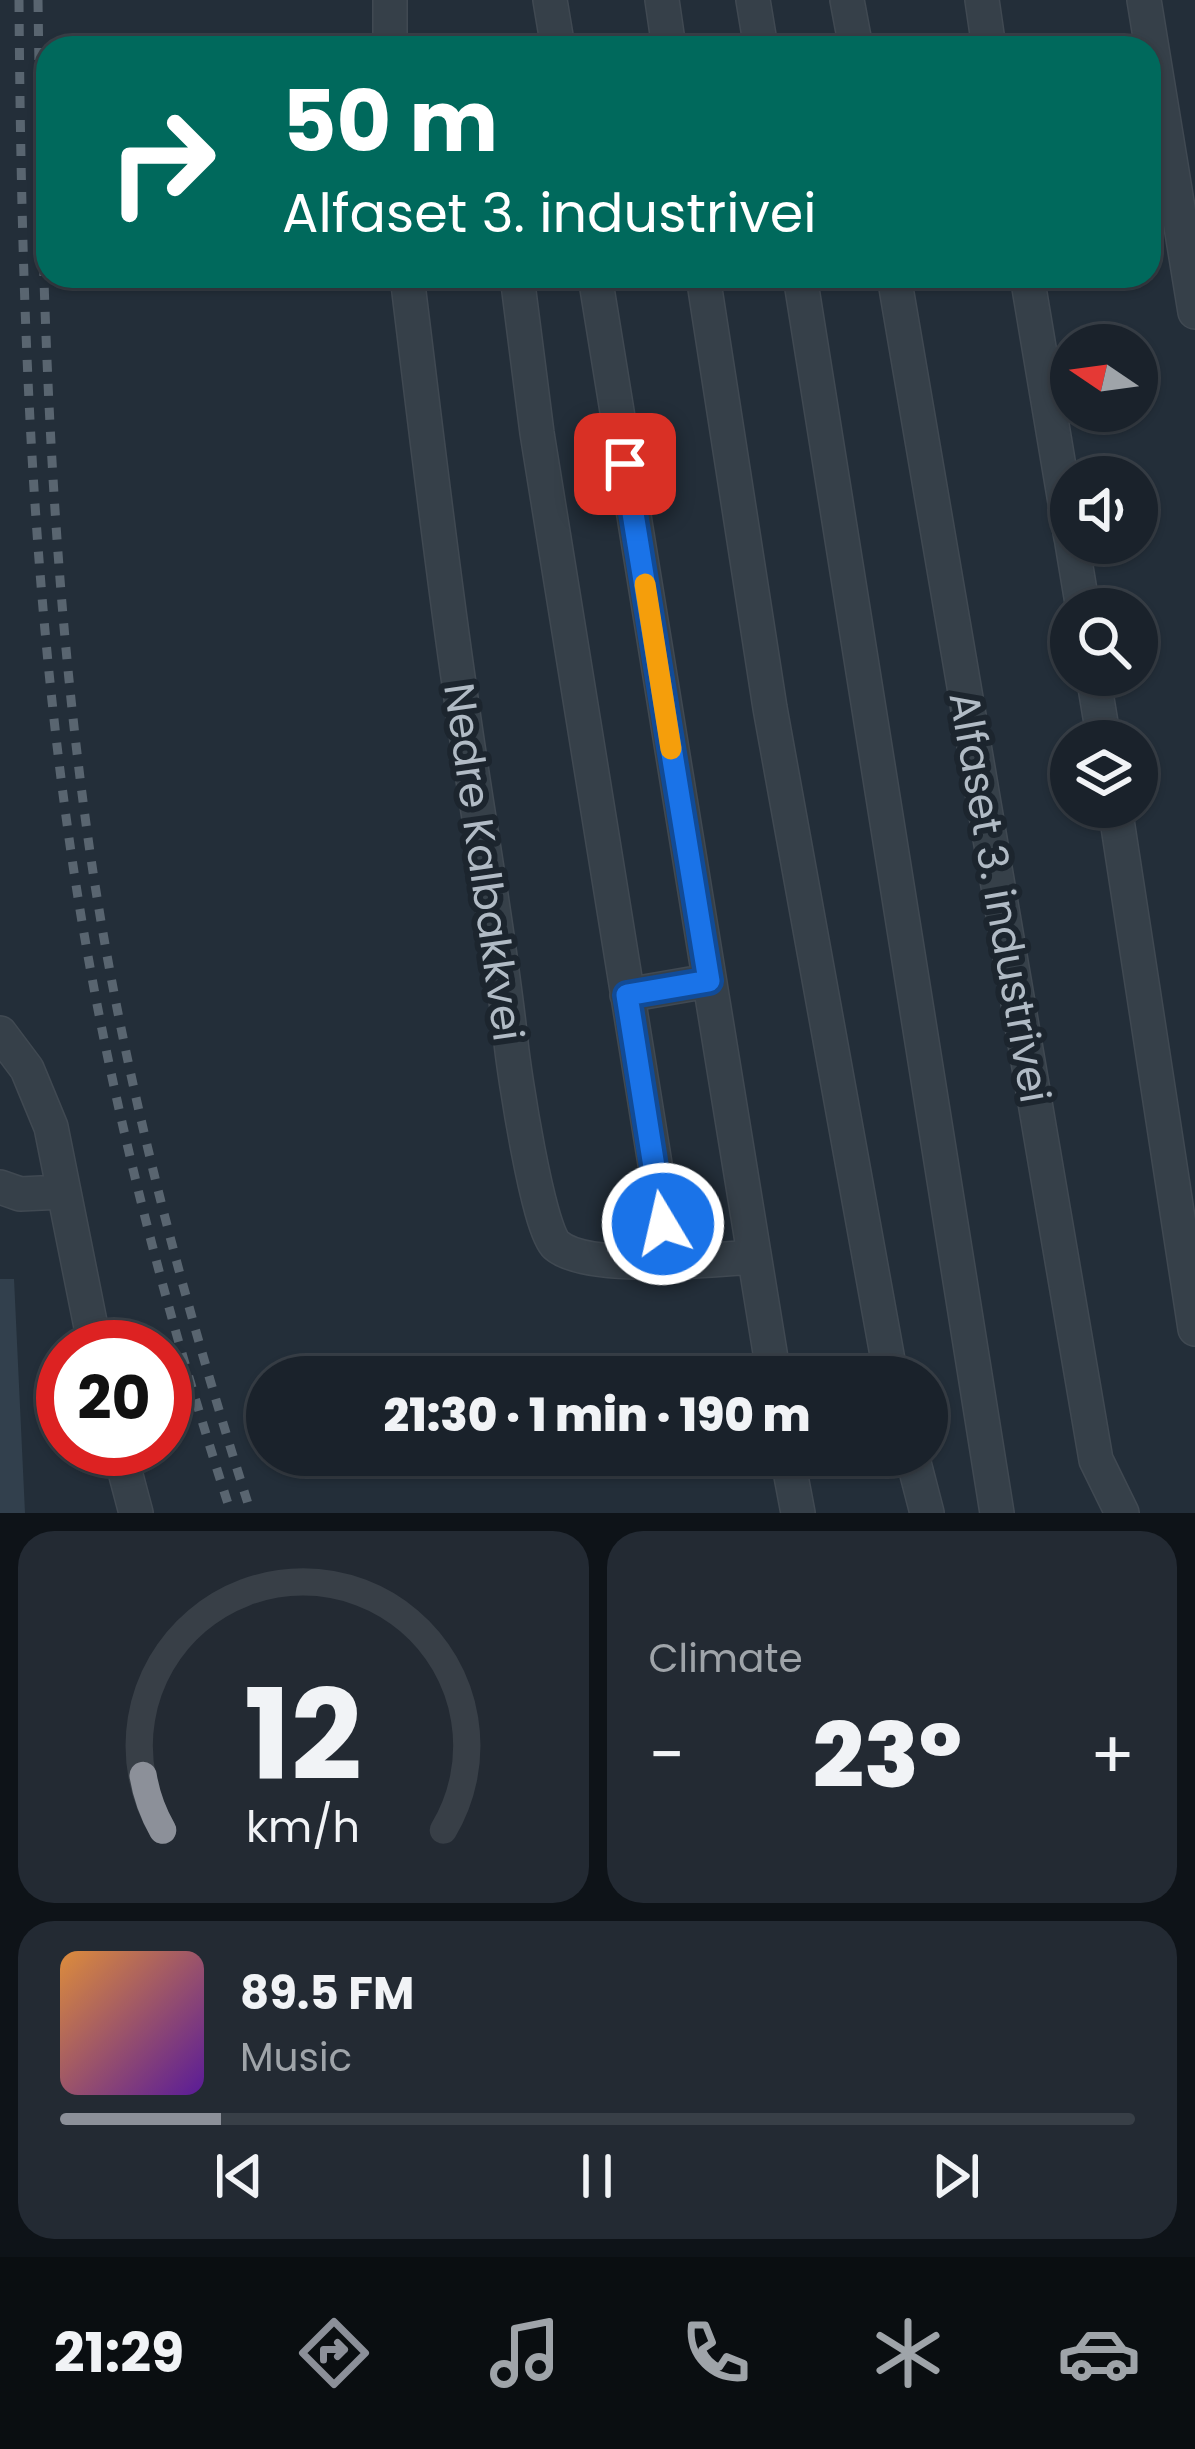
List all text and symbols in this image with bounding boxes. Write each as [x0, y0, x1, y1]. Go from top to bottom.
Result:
text: 50 m [282, 63, 498, 180]
icon: right [84, 84, 240, 240]
text: Alfaset 3. industrivei [282, 175, 817, 251]
north arrow [1050, 324, 1158, 432]
map controls [1050, 324, 1158, 828]
pin [574, 413, 676, 515]
icon: arrive [592, 431, 658, 497]
button: sound [1050, 456, 1158, 564]
button: search [1050, 588, 1158, 696]
street label: Nedre Kalbakkvei [429, 679, 538, 1045]
street label: Alfaset 3. industrivei [934, 687, 1065, 1107]
button: layers [1050, 720, 1158, 828]
position arrow [600, 1161, 726, 1287]
speed limit sign: 20 [36, 1320, 192, 1476]
text: 21:30 · 1 min · 190 m [384, 1384, 810, 1447]
text: Climate [649, 1631, 803, 1686]
text: 12 [244, 1648, 362, 1823]
text: 23° [813, 1692, 962, 1819]
text: − [649, 1709, 685, 1801]
text: + [1090, 1709, 1135, 1801]
text: km/h [246, 1797, 360, 1857]
text: 89.5 FM [240, 1962, 414, 2025]
text: Music [240, 2030, 352, 2085]
icon: previous [206, 2143, 272, 2209]
icon: pause [564, 2143, 630, 2209]
icon: next [923, 2143, 989, 2209]
icon: directions [292, 2311, 376, 2395]
icon: music [483, 2311, 567, 2395]
icon: phone [674, 2311, 758, 2395]
icon: climate [866, 2311, 950, 2395]
icon: car [1057, 2311, 1141, 2395]
text: 21:29 [54, 2315, 184, 2391]

